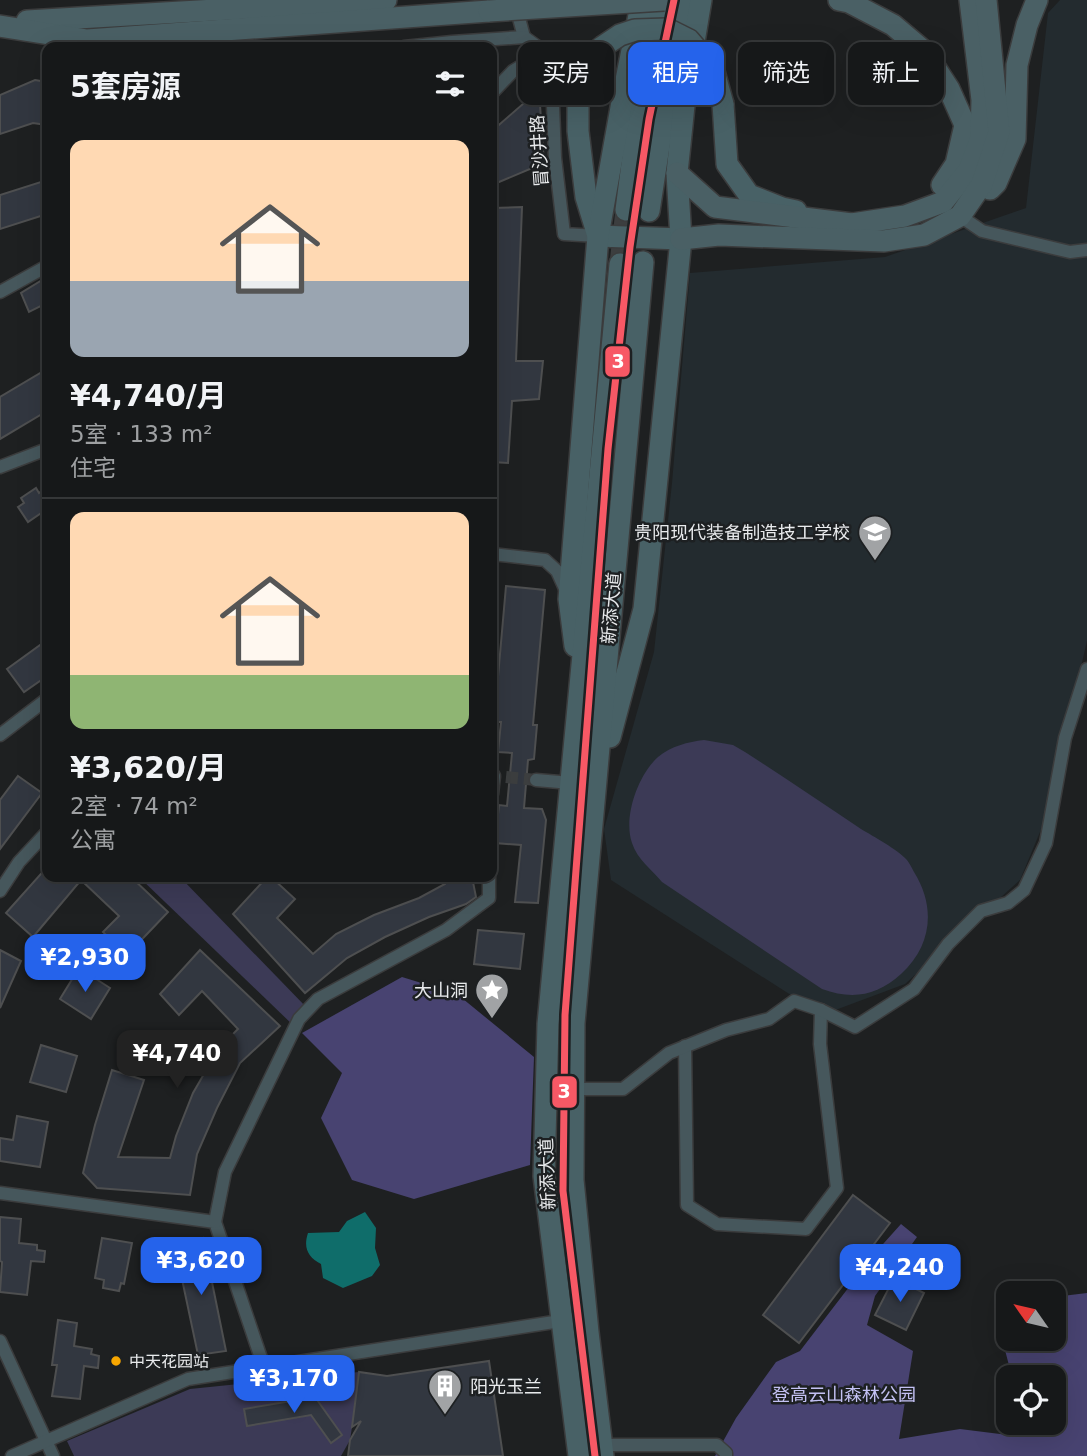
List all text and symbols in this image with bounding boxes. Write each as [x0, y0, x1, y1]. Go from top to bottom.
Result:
chip: 买房 [518, 42, 614, 105]
chip: 租房 [628, 42, 724, 105]
chip: 筛选 [738, 42, 834, 105]
chip: 新上 [848, 42, 944, 105]
icon: filters [431, 65, 469, 103]
text: 5套房源 [70, 69, 181, 104]
street label: 冒沙井路 [526, 114, 552, 188]
icon: home [207, 186, 333, 312]
line badge: 3 [604, 345, 631, 378]
text: 3 [611, 350, 625, 372]
text: ¥4,740/月 [70, 378, 227, 413]
text: 5室 · 133 m² [70, 421, 212, 447]
text: 住宅 [70, 455, 116, 481]
school or university icon: 贵阳现代装备制造技工学校 [856, 513, 894, 562]
place label: 贵阳现代装备制造技工学校 [634, 522, 850, 543]
icon: home [207, 558, 333, 684]
street label: 新添大道 [597, 571, 625, 645]
text: ¥3,620/月 [70, 750, 227, 785]
text: 2室 · 74 m² [70, 793, 198, 819]
text: 公寓 [70, 827, 116, 853]
pin: ¥2,930 [28, 934, 142, 994]
text: ¥2,930 [41, 944, 129, 970]
place icon: 大山洞 [473, 971, 511, 1020]
place label: 大山洞 [414, 980, 468, 1001]
pin: ¥4,740 [120, 1030, 234, 1090]
text: ¥4,740 [133, 1040, 221, 1066]
line badge: 3 [551, 1075, 578, 1109]
text: 3 [557, 1080, 571, 1102]
street label: 新添大道 [535, 1138, 559, 1210]
pin: ¥3,620 [144, 1238, 258, 1297]
pin: ¥4,240 [843, 1244, 957, 1304]
text: ¥3,620 [157, 1247, 245, 1273]
text: ¥4,240 [856, 1254, 944, 1280]
north arrow [996, 1281, 1066, 1351]
map controls [996, 1281, 1066, 1435]
place label: 中天花园站 [129, 1352, 209, 1371]
marker: 中天花园站 [109, 1354, 123, 1368]
pin: ¥3,170 [237, 1356, 351, 1415]
text: ¥3,170 [250, 1365, 338, 1391]
button: locate [996, 1365, 1066, 1435]
building icon: 阳光玉兰 [426, 1367, 464, 1416]
place label: 阳光玉兰 [470, 1376, 542, 1397]
park label: 登高云山森林公园 [772, 1384, 916, 1405]

